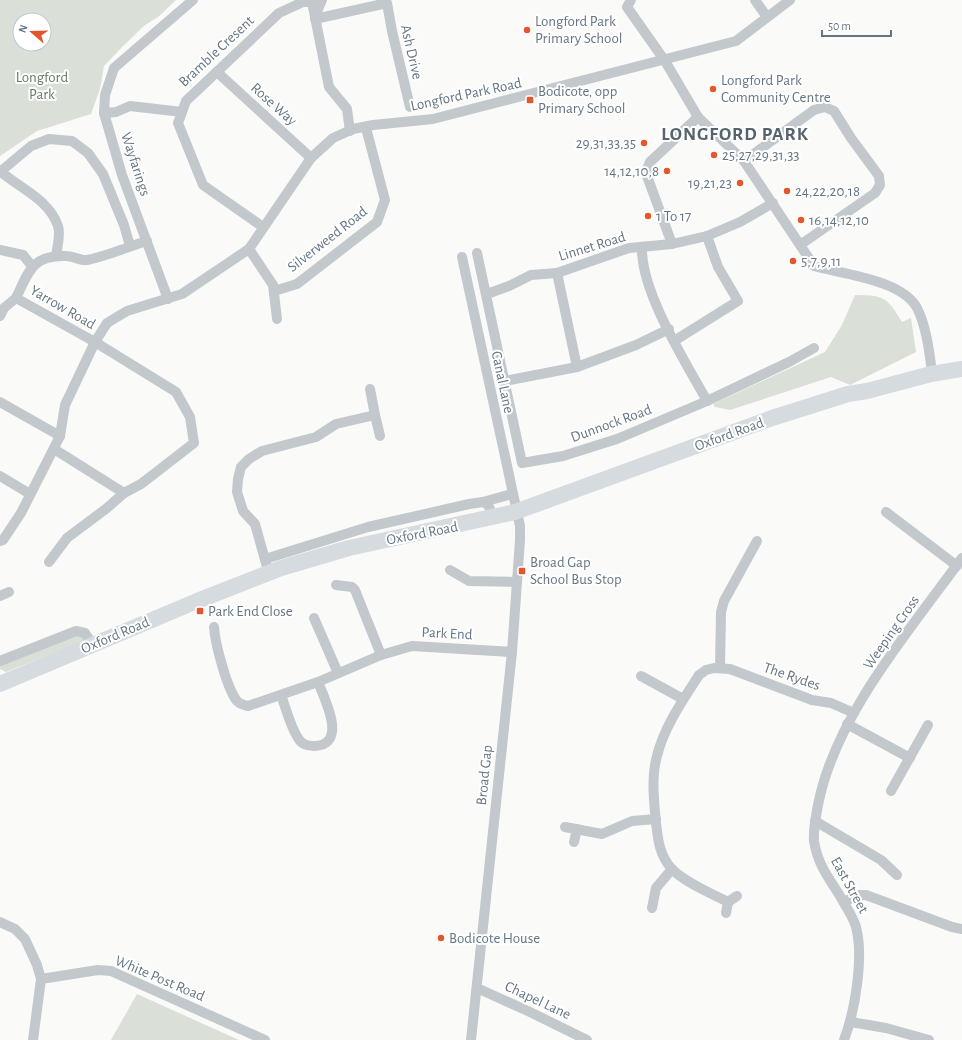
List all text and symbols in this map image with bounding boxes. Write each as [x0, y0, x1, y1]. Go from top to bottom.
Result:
north arrow [12, 12, 52, 52]
scale bar [822, 12, 891, 38]
street label: Bramble Cresent [176, 13, 257, 90]
place label: Longford Park Primary School [535, 14, 623, 46]
text: 50 m [828, 20, 851, 32]
text: N [17, 23, 30, 34]
street label: Ash Drive [398, 23, 425, 81]
marker: Longford Park Primary School [522, 25, 532, 35]
park label: Longford Park [16, 70, 68, 102]
place label: Longford Park Community Centre [721, 73, 831, 105]
street label: Longford Park Road [409, 75, 523, 114]
street label: Rose Way [248, 80, 300, 129]
place label: Bodicote, opp Primary School [538, 84, 626, 116]
marker: Longford Park Community Centre [708, 84, 718, 94]
marker: Bodicote, opp Primary School [525, 95, 535, 105]
district label: LONGFORD PARK [661, 125, 809, 144]
street label: Wayfarings [118, 130, 153, 198]
place label: 29,31,33,35 [576, 136, 636, 151]
marker: 29,31,33,35 [639, 138, 649, 148]
place label: 25,27,29,31,33 [722, 148, 800, 163]
marker: 25,27,29,31,33 [709, 150, 719, 160]
place label: 14,12,10,8 [604, 164, 659, 179]
marker: 14,12,10,8 [662, 166, 672, 176]
place label: 19,21,23 [688, 176, 732, 191]
marker: 19,21,23 [735, 178, 745, 188]
place label: 24,22,20,18 [795, 184, 860, 199]
marker: 24,22,20,18 [782, 186, 792, 196]
street label: Silverweed Road [285, 204, 370, 275]
place label: 1 To 17 [656, 209, 691, 224]
marker: 1 To 17 [643, 211, 653, 221]
place label: 16,14,12,10 [809, 213, 869, 228]
marker: 16,14,12,10 [796, 215, 806, 225]
street label: Linnet Road [557, 229, 628, 264]
place label: 5,7,9,11 [801, 254, 841, 269]
marker: 5,7,9,11 [788, 256, 798, 266]
street label: Yarrow Road [27, 283, 98, 332]
street label: Canal Lane [489, 350, 516, 415]
street label: Dunnock Road [569, 402, 654, 445]
street label: Oxford Road [693, 415, 766, 454]
street label: Oxford Road [385, 519, 459, 548]
place label: Broad Gap School Bus Stop [530, 555, 622, 587]
marker: Broad Gap School Bus Stop [517, 566, 527, 576]
street label: Weeping Cross [861, 593, 922, 672]
place label: Park End Close [208, 604, 293, 619]
marker: Park End Close [195, 606, 205, 616]
street label: Oxford Road [79, 614, 152, 657]
street label: Park End [421, 625, 473, 642]
street label: The Rydes [762, 660, 822, 693]
street label: Broad Gap [474, 744, 495, 806]
street label: East Street [828, 854, 871, 916]
place label: Bodicote House [449, 931, 540, 946]
marker: Bodicote House [436, 933, 446, 943]
street label: White Post Road [113, 953, 207, 1004]
street label: Chapel Lane [502, 979, 573, 1022]

